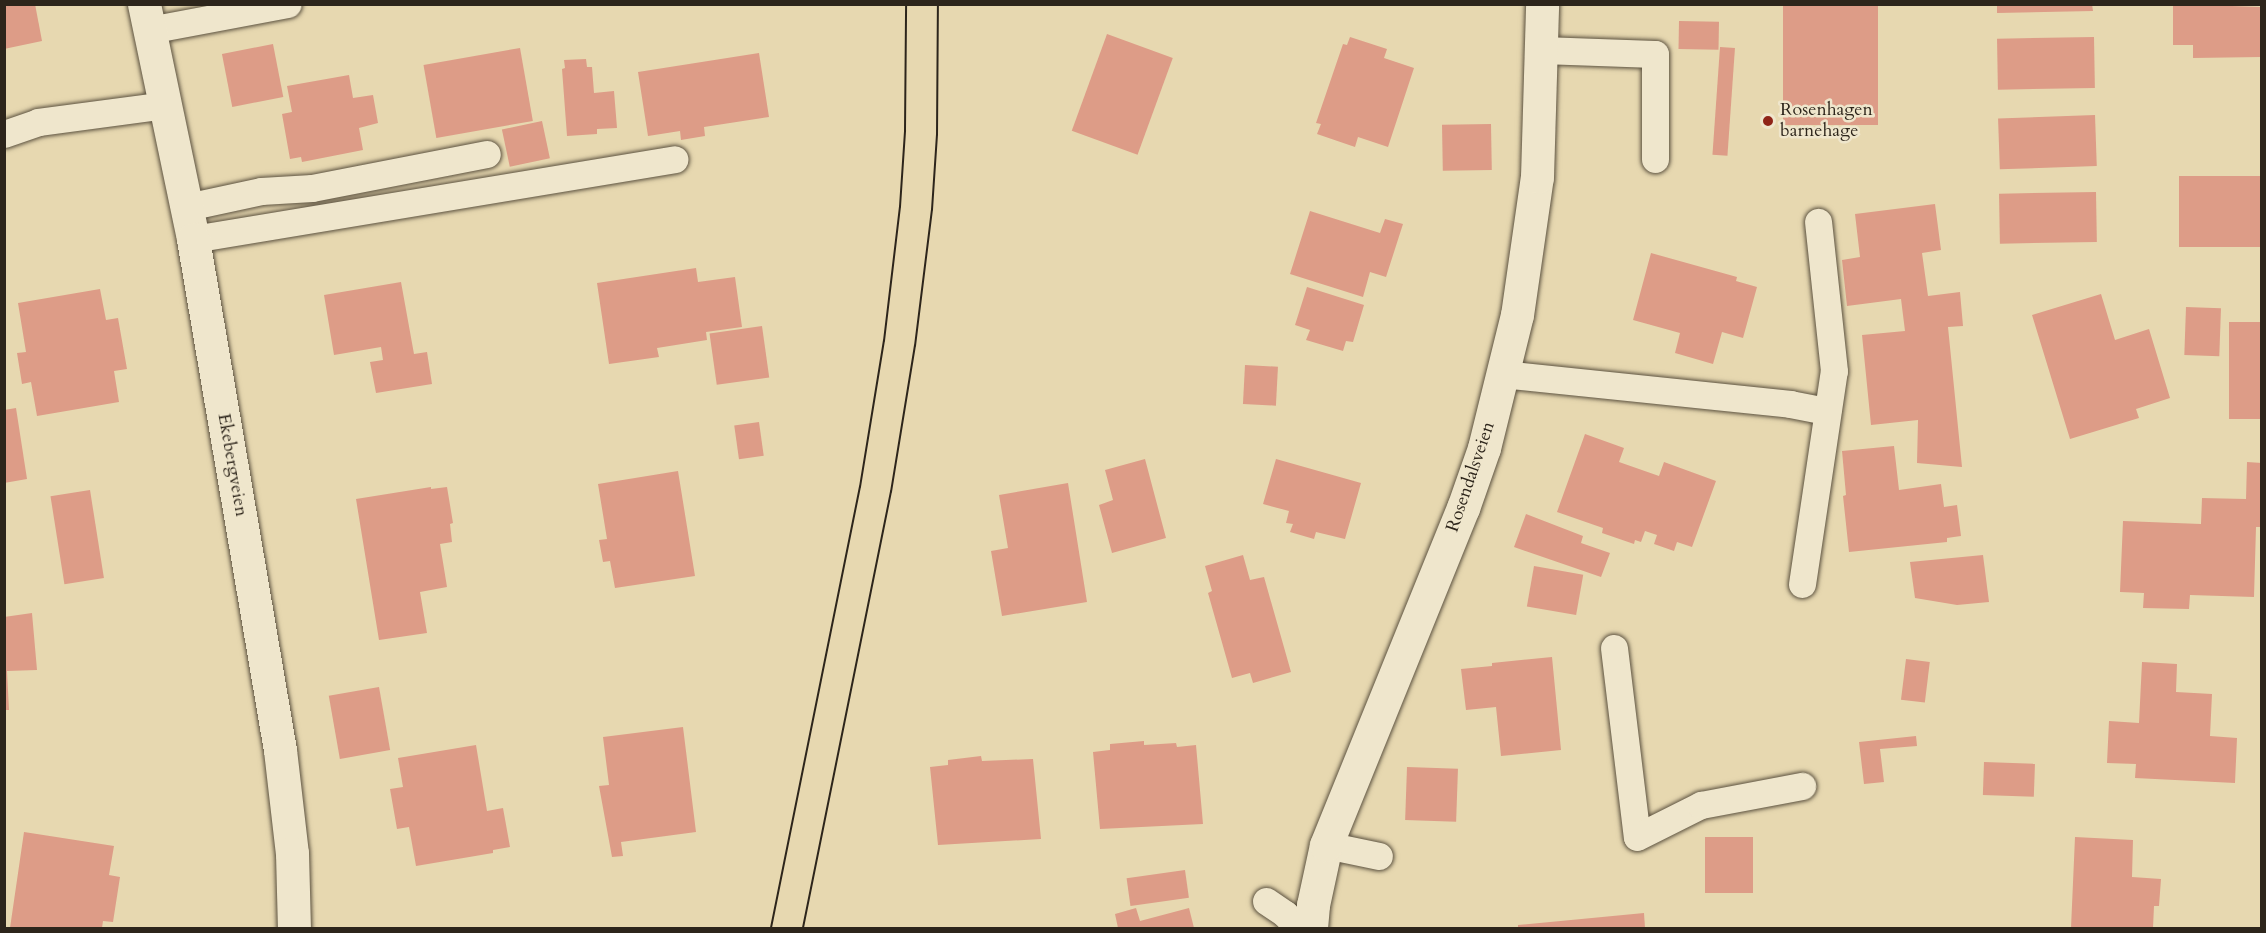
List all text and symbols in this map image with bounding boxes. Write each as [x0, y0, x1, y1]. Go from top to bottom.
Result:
place label: Rosenhagen barnehage [1780, 100, 1873, 142]
marker: Rosenhagen barnehage [1761, 114, 1775, 128]
street label: Ekebergveien [212, 412, 252, 518]
street label: Rosendalsveien [1442, 419, 1500, 535]

